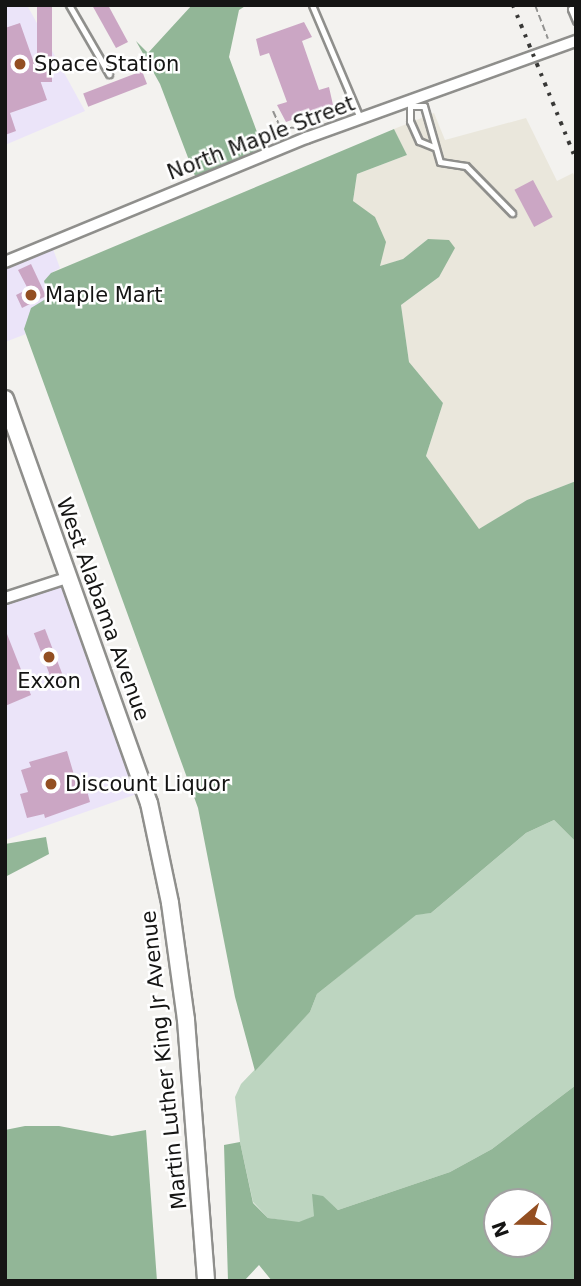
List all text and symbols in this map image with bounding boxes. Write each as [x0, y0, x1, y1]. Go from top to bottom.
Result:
place label: Space Station [34, 51, 179, 77]
marker: Space Station [12, 56, 28, 72]
street label: North Maple Street [164, 91, 358, 185]
place label: Maple Mart [45, 282, 163, 308]
marker: Maple Mart [23, 287, 39, 303]
street label: West Alabama Avenue [51, 494, 155, 724]
marker: Exxon [41, 649, 57, 665]
place label: Exxon [17, 668, 81, 694]
place label: Discount Liquor [65, 771, 230, 797]
marker: Discount Liquor [43, 776, 59, 792]
street label: Martin Luther King Jr Avenue [136, 909, 192, 1211]
north arrow [483, 1188, 553, 1258]
text: N [487, 1218, 513, 1241]

